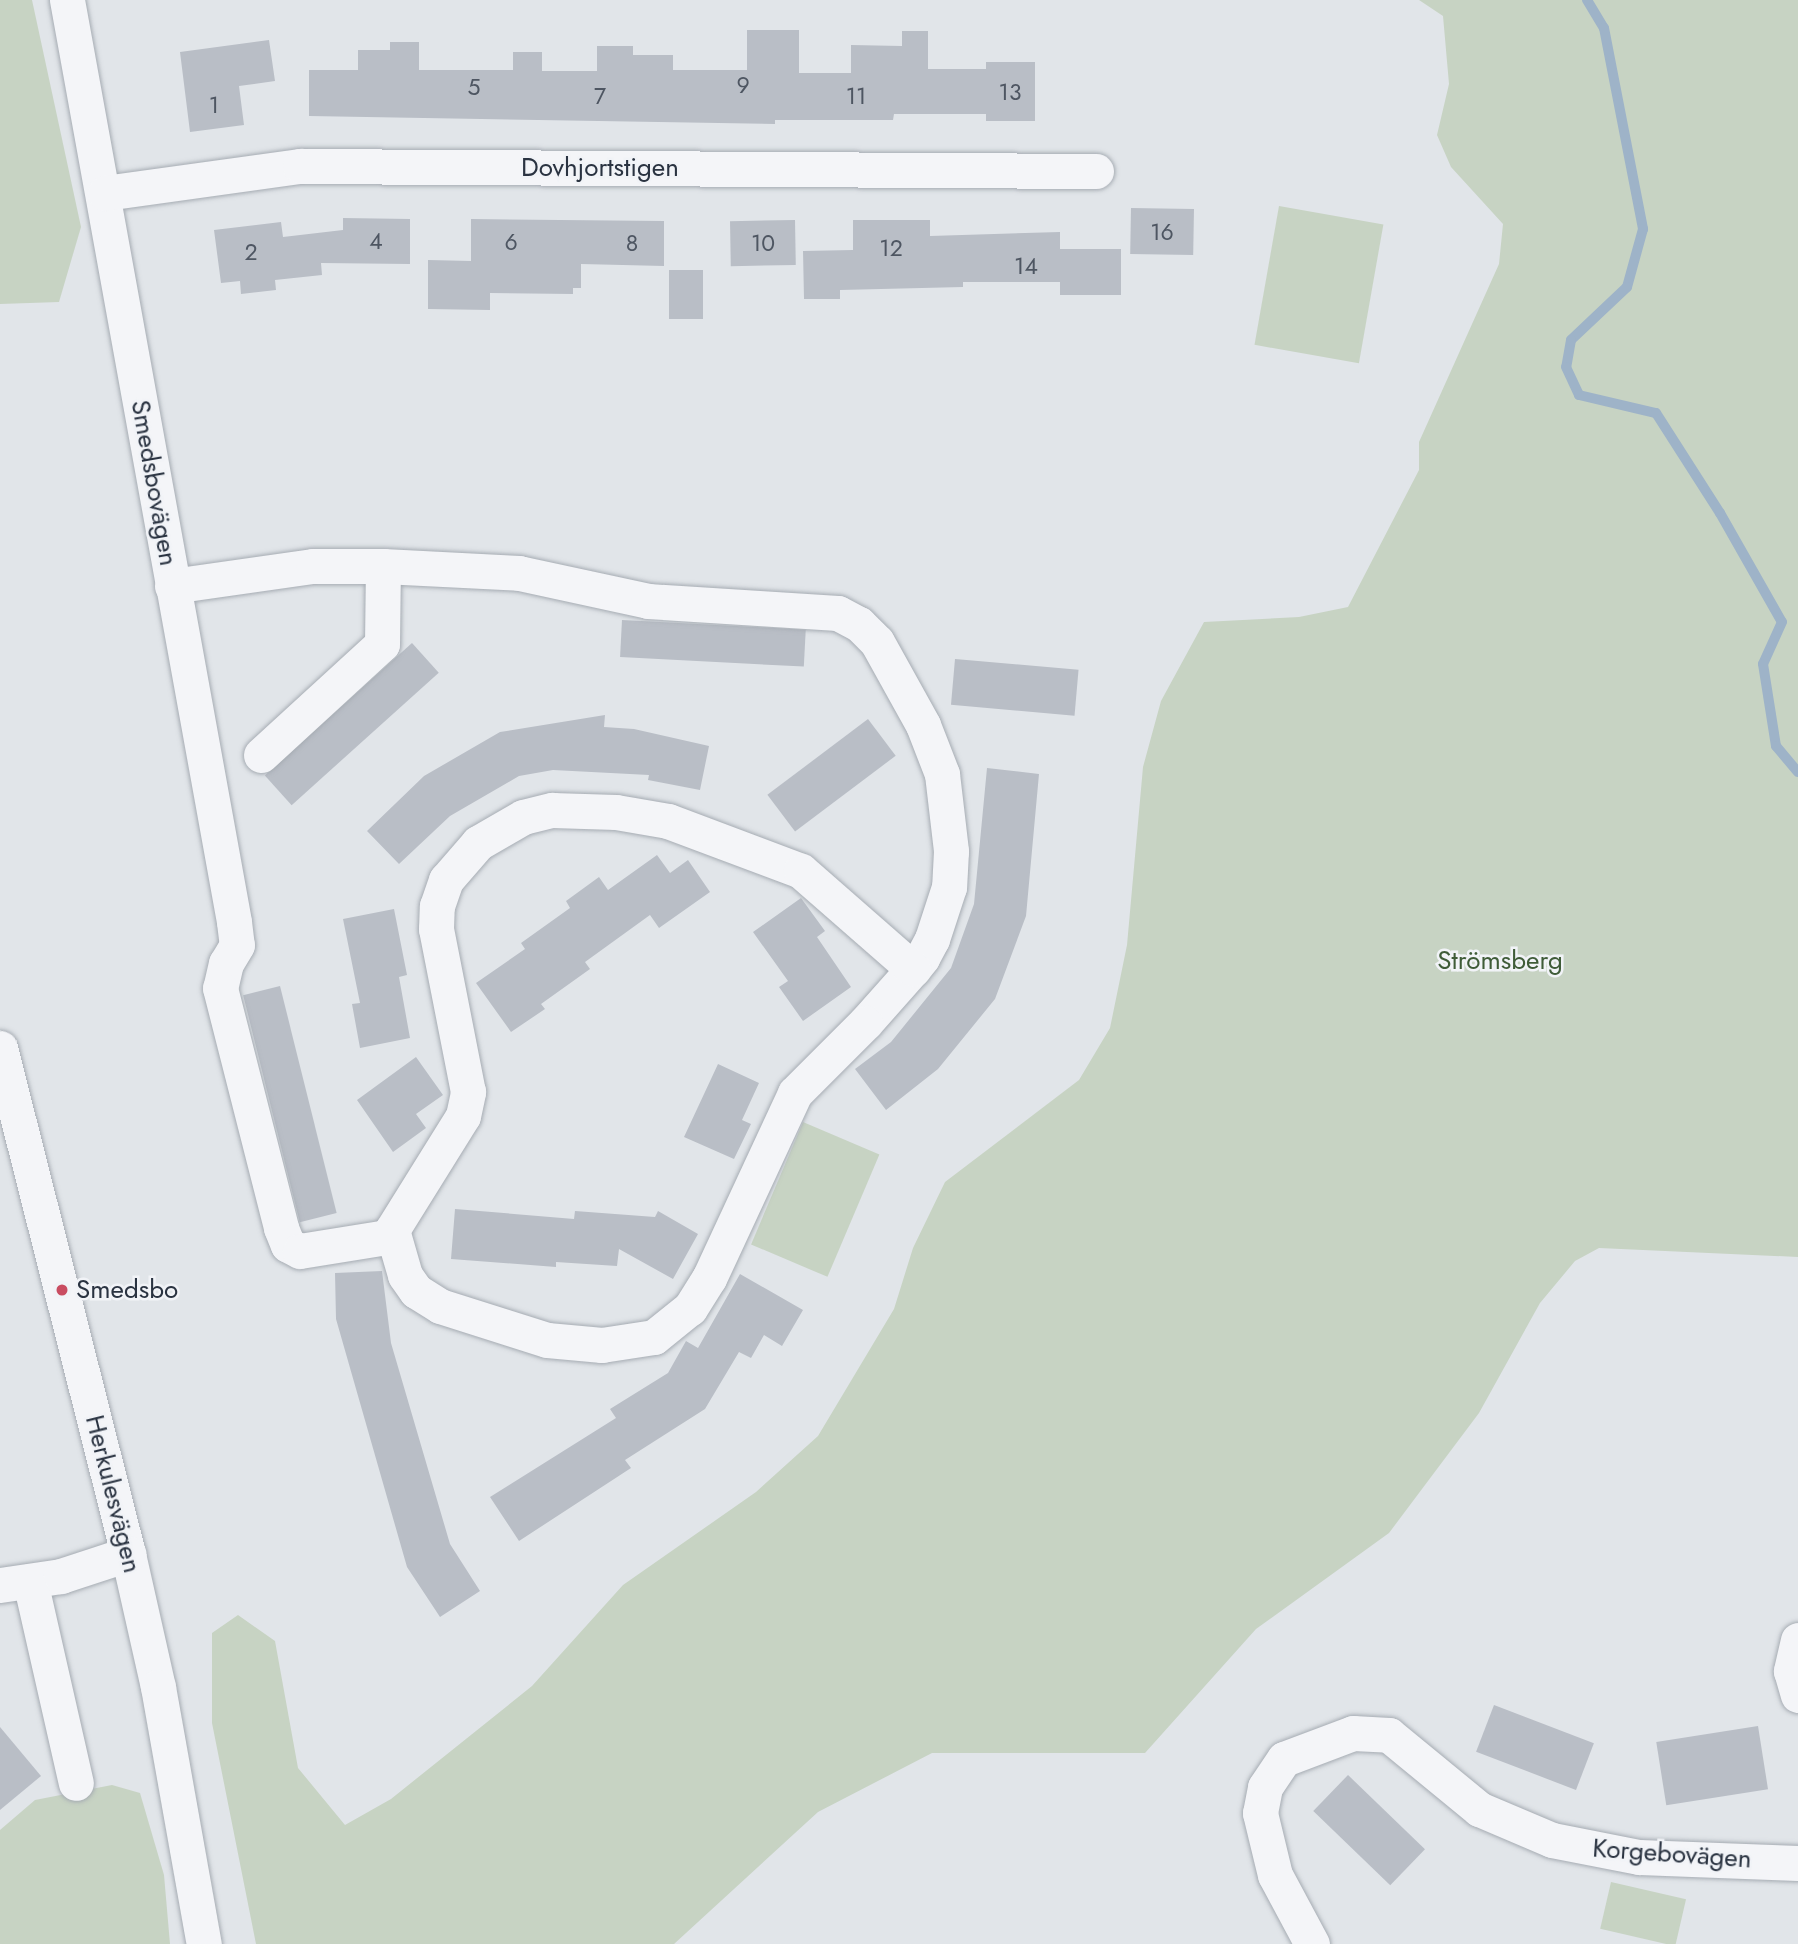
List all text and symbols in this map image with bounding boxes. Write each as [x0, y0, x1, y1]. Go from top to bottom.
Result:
house number: 9 [736, 71, 750, 99]
house number: 5 [468, 73, 480, 101]
house number: 13 [999, 78, 1021, 106]
house number: 7 [594, 82, 606, 110]
house number: 11 [846, 82, 866, 110]
house number: 1 [209, 91, 219, 119]
street label: Dovhjortstigen [521, 152, 679, 184]
house number: 16 [1150, 218, 1174, 246]
house number: 4 [369, 227, 383, 255]
house number: 6 [504, 228, 518, 256]
house number: 8 [626, 229, 638, 257]
house number: 10 [751, 229, 775, 257]
house number: 12 [879, 234, 903, 262]
house number: 2 [244, 238, 258, 266]
house number: 14 [1014, 252, 1038, 280]
street label: Smedsbovägen [124, 398, 184, 568]
park label: Strömsberg [1437, 945, 1563, 977]
place label: Smedsbo [76, 1274, 178, 1306]
marker: Smedsbo [54, 1282, 70, 1298]
street label: Herkulesvägen [78, 1412, 148, 1576]
street label: Korgebovägen [1591, 1833, 1753, 1875]

